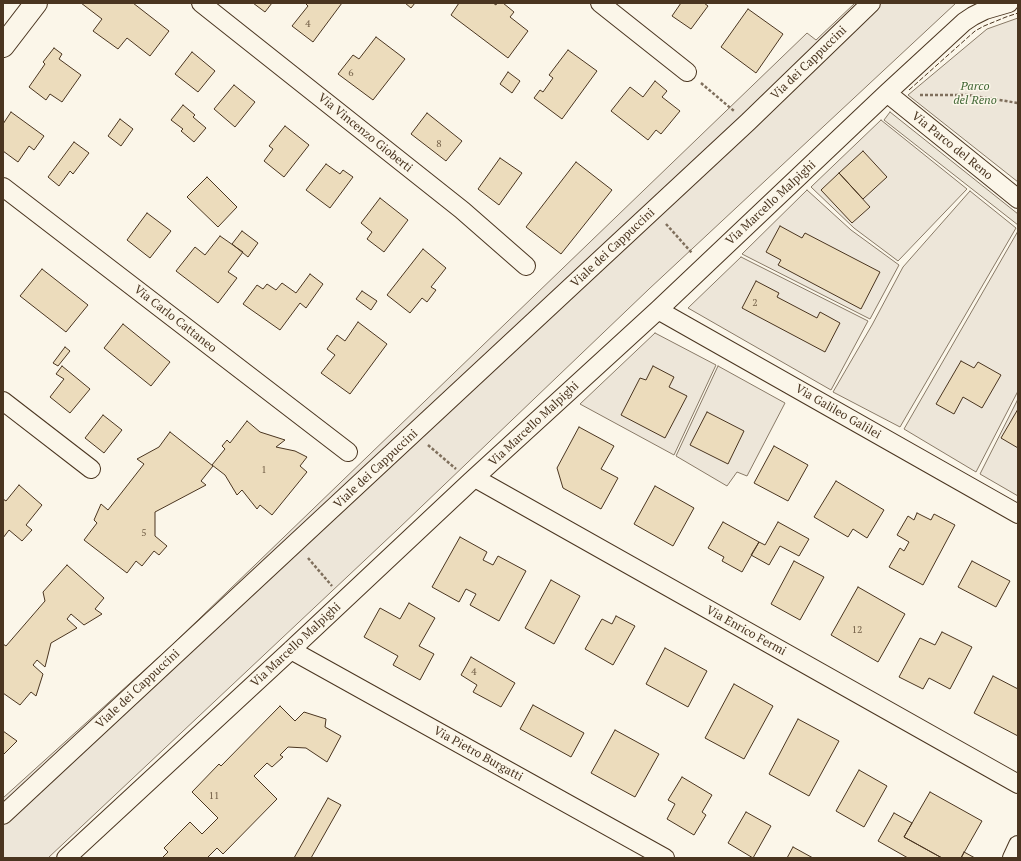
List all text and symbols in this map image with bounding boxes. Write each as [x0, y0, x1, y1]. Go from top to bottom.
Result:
house number: 4 [305, 18, 311, 30]
street label: Via dei Cappuccini [768, 23, 850, 103]
house number: 6 [348, 67, 354, 79]
park label: Parco del Reno [953, 80, 997, 108]
street label: Via Vincenzo Gioberti [315, 90, 415, 176]
street label: Via Parco del Reno [909, 109, 995, 183]
house number: 8 [436, 138, 442, 150]
street label: Via Marcello Malpighi [723, 158, 819, 248]
street label: Viale dei Cappuccini [568, 205, 658, 291]
street label: Via Carlo Cattaneo [131, 282, 219, 356]
house number: 2 [752, 297, 758, 309]
street label: Via Marcello Malpighi [486, 379, 582, 469]
street label: Via Galileo Galilei [793, 382, 883, 442]
street label: Viale dei Cappuccini [331, 426, 421, 512]
house number: 1 [261, 464, 267, 476]
house number: 5 [141, 527, 147, 539]
street label: Via Marcello Malpighi [248, 600, 344, 690]
street label: Via Enrico Fermi [704, 603, 788, 659]
house number: 12 [852, 624, 862, 636]
street label: Viale dei Cappuccini [93, 646, 183, 732]
house number: 4 [471, 666, 477, 678]
street label: Via Pietro Burgatti [431, 723, 525, 785]
house number: 11 [209, 790, 219, 802]

